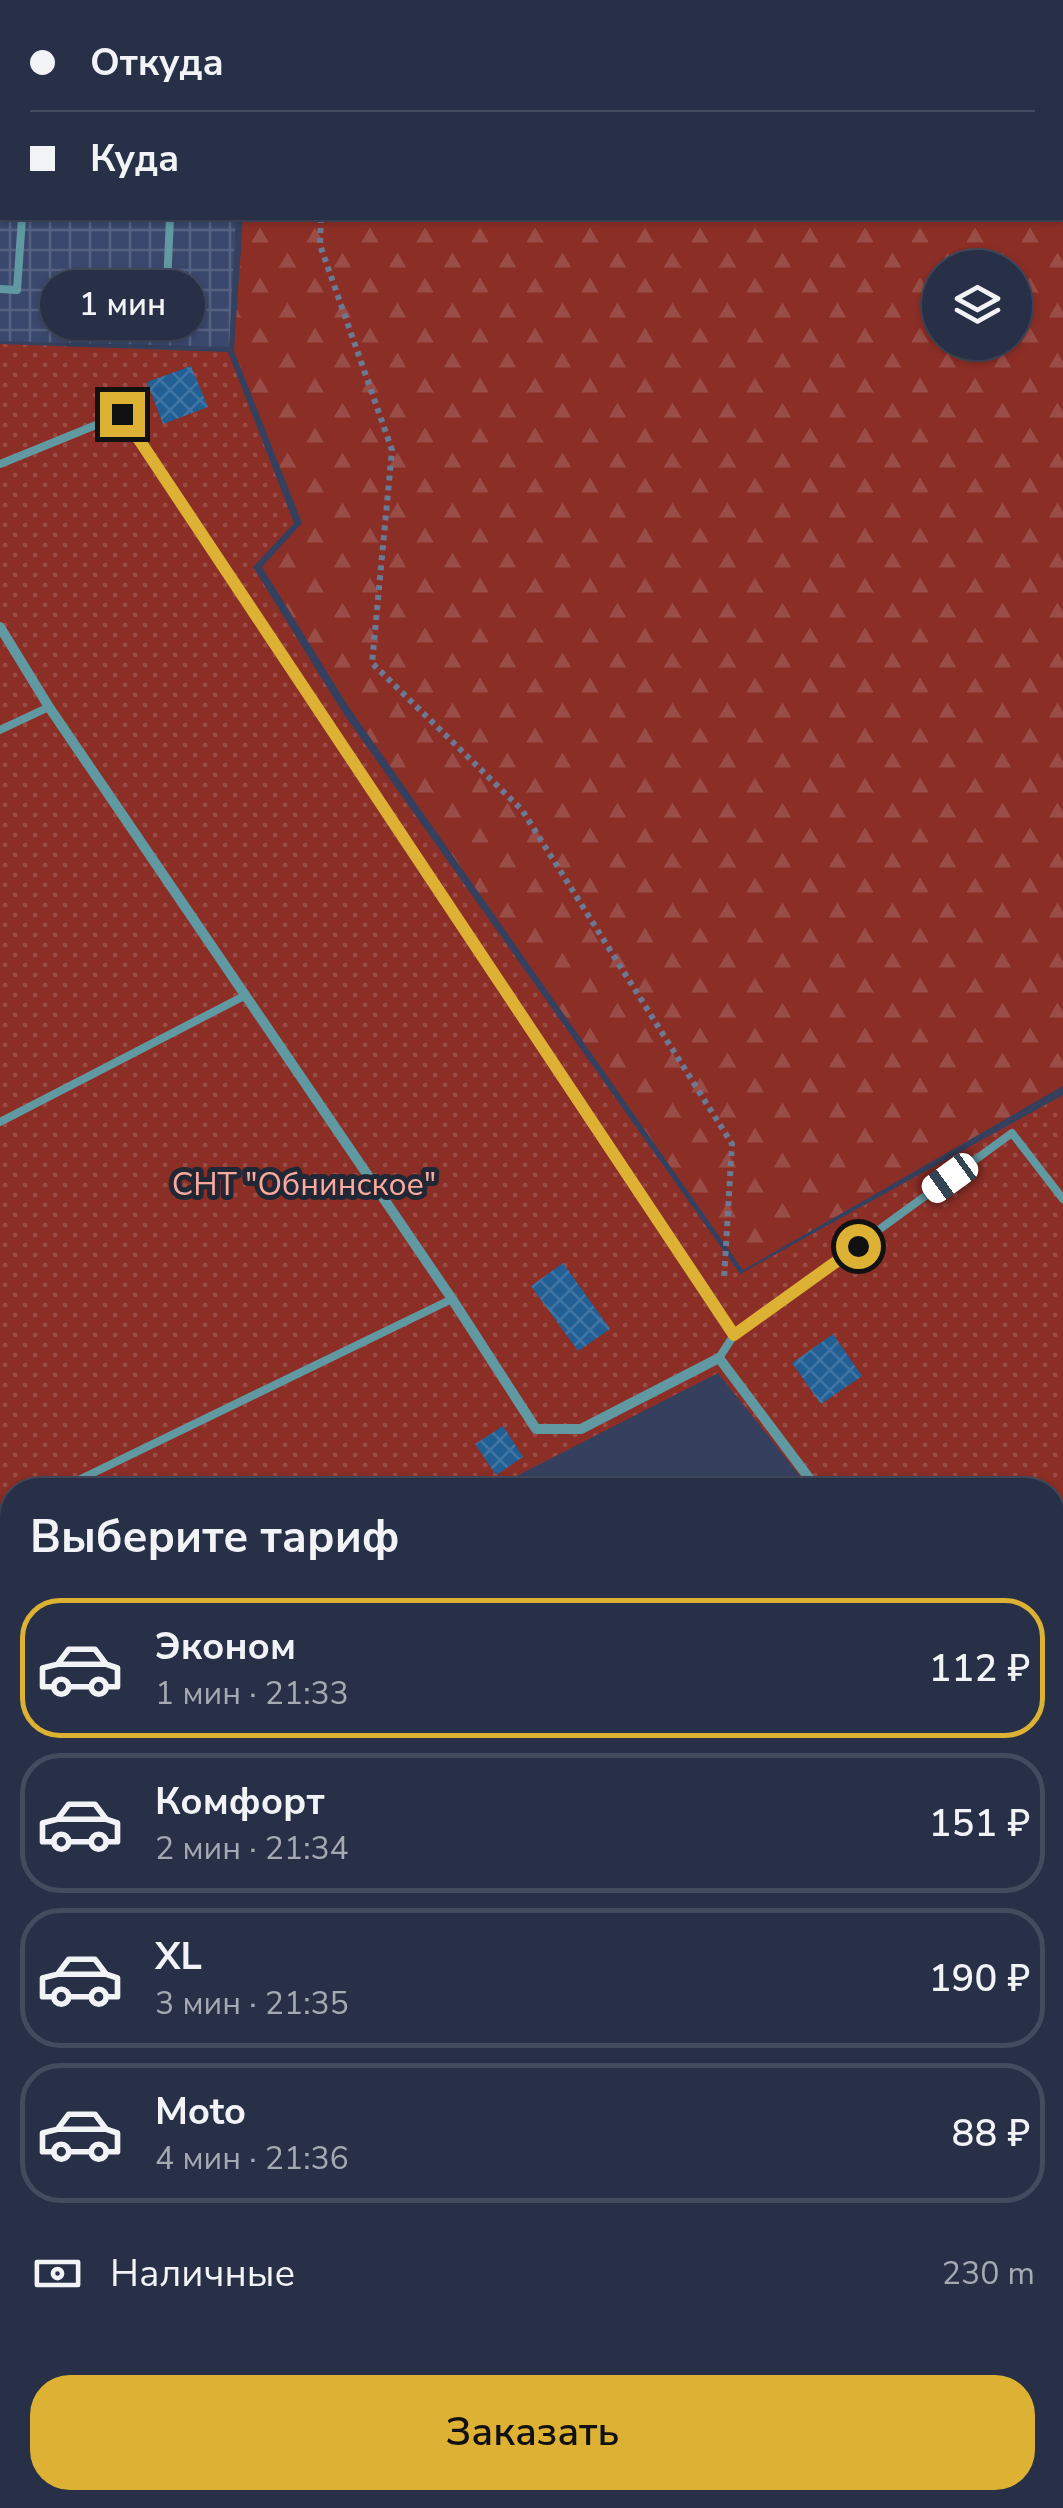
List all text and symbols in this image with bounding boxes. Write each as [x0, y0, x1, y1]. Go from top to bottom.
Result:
text: Откуда [90, 37, 224, 88]
text: Куда [90, 133, 179, 184]
map controls [922, 250, 1032, 360]
button: layers [922, 250, 1032, 360]
callout: 1 мин [39, 269, 204, 339]
text: 1 мин [79, 283, 166, 326]
route end [100, 392, 145, 437]
car [917, 1148, 983, 1208]
park label: СНТ "Обнинское" [172, 1163, 436, 1206]
route start [836, 1224, 881, 1269]
text: Выберите тариф [30, 1507, 400, 1568]
text: Эконом [155, 1621, 296, 1672]
icon: car [35, 1623, 125, 1713]
text: 112 ₽ [929, 1643, 1030, 1694]
text: 1 мин · 21:33 [155, 1672, 349, 1715]
text: Комфорт [155, 1776, 324, 1827]
icon: car [35, 1778, 125, 1868]
text: 151 ₽ [929, 1798, 1030, 1849]
text: 2 мин · 21:34 [155, 1827, 349, 1870]
text: XL [155, 1931, 202, 1982]
icon: car [35, 1933, 125, 2023]
text: 190 ₽ [929, 1953, 1030, 2004]
text: 3 мин · 21:35 [155, 1982, 349, 2025]
text: Moto [155, 2086, 246, 2137]
icon: car [35, 2088, 125, 2178]
text: 88 ₽ [952, 2108, 1030, 2159]
text: 4 мин · 21:36 [155, 2137, 349, 2180]
icon: cash [30, 2246, 85, 2301]
text: Наличные [110, 2248, 295, 2299]
text: 230 m [942, 2252, 1035, 2295]
button: Заказать [30, 2375, 1035, 2490]

